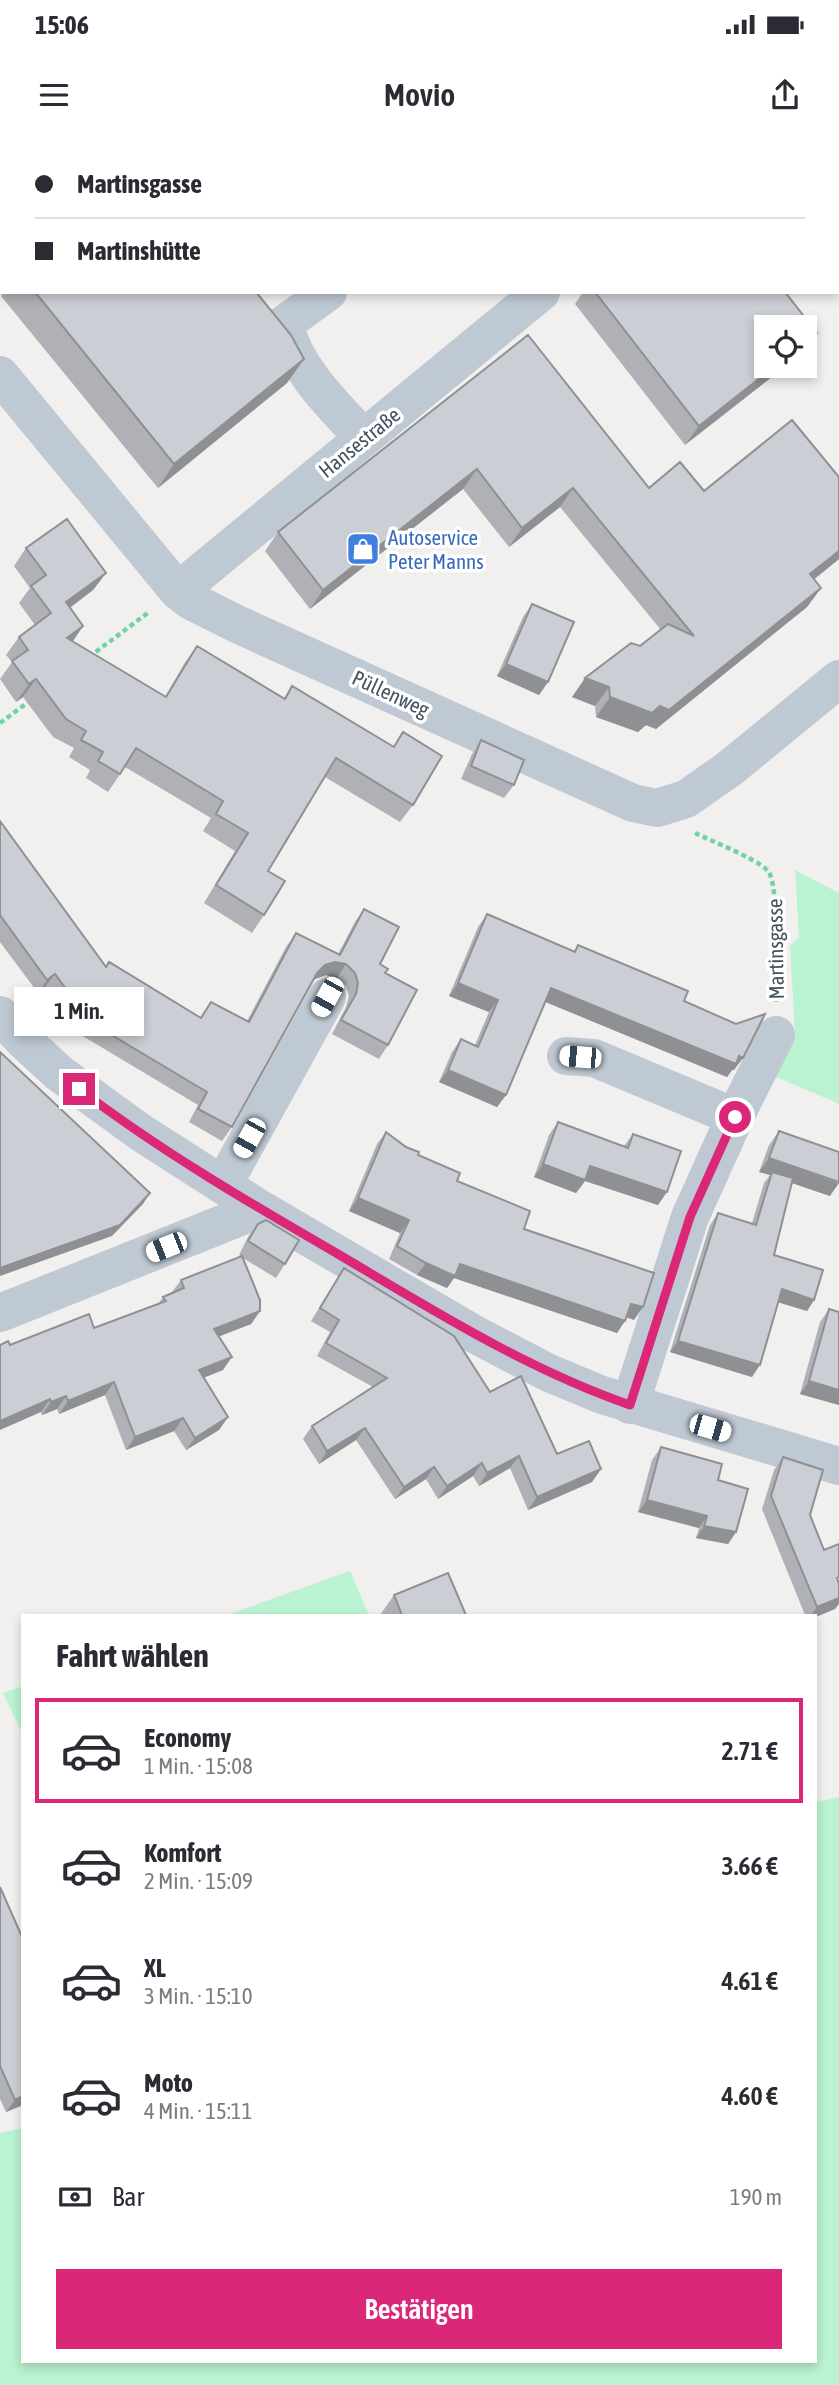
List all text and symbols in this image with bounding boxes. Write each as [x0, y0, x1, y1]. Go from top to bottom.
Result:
text: 15:06 [35, 10, 89, 40]
icon: menu [35, 76, 73, 114]
text: Movio [384, 76, 455, 113]
icon: share [766, 76, 804, 114]
text: Martinsgasse [77, 169, 202, 199]
text: Martinshütte [77, 236, 201, 266]
map controls [754, 315, 817, 378]
button: locate [754, 315, 817, 378]
street label: Hansestraße [314, 402, 404, 482]
place label: Autoservice Peter Manns [388, 525, 484, 573]
shop icon: Autoservice Peter Manns [344, 530, 382, 568]
street label: Püllenweg [349, 665, 433, 721]
street label: Martinsgasse [762, 898, 788, 1000]
car [308, 974, 347, 1020]
callout: 1 Min. [14, 988, 144, 1037]
text: 1 Min. [54, 998, 104, 1024]
car [559, 1045, 602, 1069]
route end [63, 1073, 95, 1105]
route start [719, 1101, 751, 1133]
car [230, 1115, 269, 1161]
car [143, 1229, 190, 1265]
car [687, 1412, 734, 1444]
text: Fahrt wählen [56, 1637, 209, 1674]
icon: car [60, 1719, 123, 1782]
text: Economy [144, 1723, 231, 1753]
text: 2.71 € [721, 1736, 778, 1766]
text: 1 Min. · 15:08 [144, 1753, 253, 1779]
icon: car [60, 1834, 123, 1897]
text: Komfort [144, 1838, 221, 1868]
text: 3.66 € [721, 1851, 778, 1881]
text: 2 Min. · 15:09 [144, 1868, 253, 1894]
icon: car [60, 1949, 123, 2012]
text: XL [144, 1953, 166, 1983]
text: 4.61 € [721, 1966, 778, 1996]
text: 3 Min. · 15:10 [144, 1983, 252, 2009]
icon: car [60, 2064, 123, 2127]
text: Moto [144, 2068, 193, 2098]
text: 4.60 € [721, 2081, 778, 2111]
text: 4 Min. · 15:11 [144, 2098, 252, 2124]
icon: cash [56, 2178, 94, 2216]
text: Bar [112, 2182, 144, 2212]
text: 190 m [730, 2184, 782, 2210]
button: Bestätigen [56, 2269, 782, 2349]

